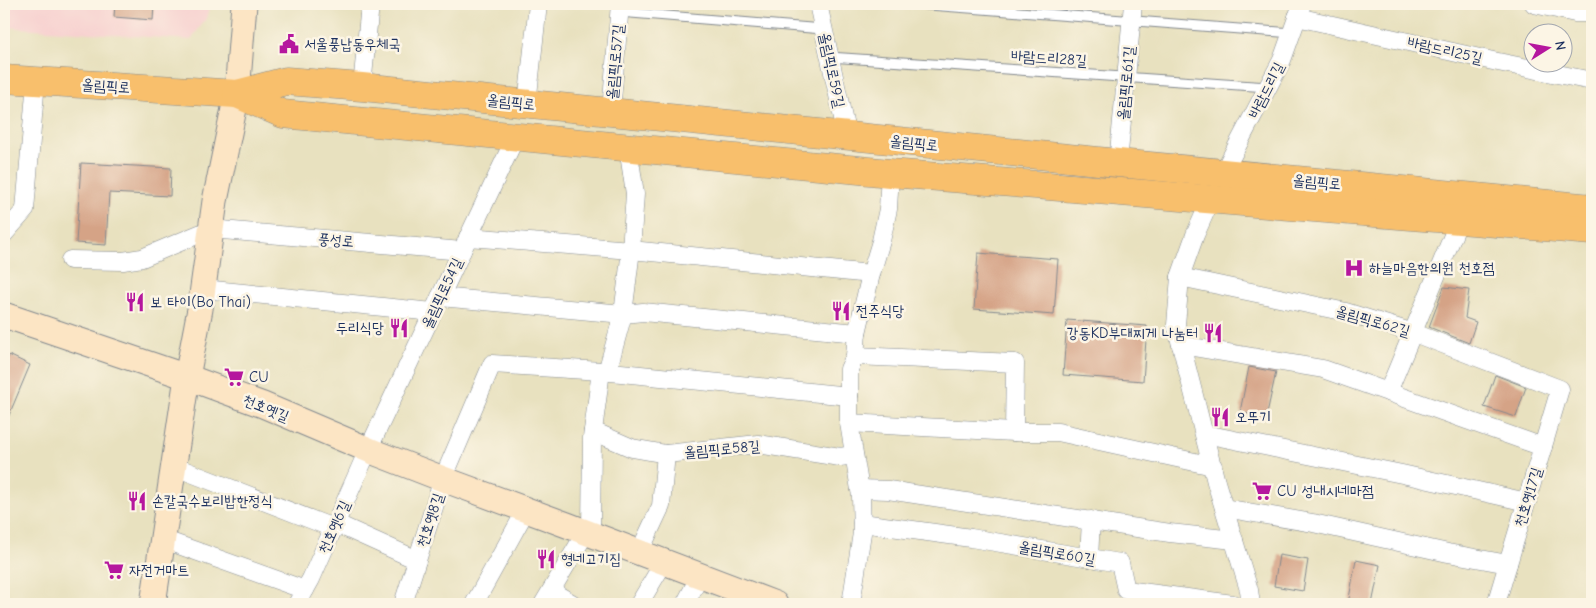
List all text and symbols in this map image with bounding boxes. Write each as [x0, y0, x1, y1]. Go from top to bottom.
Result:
north arrow [1524, 22, 1574, 72]
street label: 올림픽로57길 [603, 24, 627, 100]
street label: 올림픽로59길 [815, 31, 849, 109]
public building icon: 서울풍납동우체국 [278, 33, 300, 55]
street label: 바람드리25길 [1406, 33, 1484, 67]
place label: 서울풍납동우체국 [304, 35, 401, 53]
text: N [1551, 40, 1569, 52]
street label: 올림픽로61길 [1114, 45, 1138, 121]
street label: 바람드리28길 [1011, 46, 1087, 70]
street label: 바람드리길 [1244, 59, 1288, 121]
street label: 올림픽로 [81, 75, 131, 97]
street label: 올림픽로 [486, 91, 536, 113]
street label: 올림픽로 [889, 132, 939, 154]
street label: 올림픽로 [1292, 171, 1342, 193]
street label: 풍성로 [317, 229, 355, 251]
street label: 올림픽로54길 [418, 255, 466, 331]
hospital icon: 하늘마음한의원 천호점 [1343, 257, 1365, 279]
place label: 하늘마음한의원 천호점 [1369, 259, 1495, 277]
restaurant icon: 보 타이(Bo Thai) [124, 291, 146, 313]
place label: 보 타이(Bo Thai) [150, 293, 251, 311]
restaurant icon: 전주식당 [830, 300, 852, 322]
place label: 전주식당 [856, 302, 904, 320]
street label: 올림픽로62길 [1334, 302, 1412, 340]
restaurant icon: 두리식당 [388, 317, 410, 339]
place label: 두리식당 [336, 319, 384, 337]
restaurant icon: 강동KD부대찌게 나눔터 [1202, 322, 1224, 344]
place label: 강동KD부대찌게 나눔터 [1067, 324, 1198, 342]
supermarket icon: CU [223, 366, 245, 388]
place label: CU [249, 368, 269, 386]
street label: 천호옛길 [240, 391, 292, 425]
restaurant icon: 오뚜기 [1209, 406, 1231, 428]
place label: 오뚜기 [1235, 408, 1271, 426]
street label: 올림픽로58길 [683, 437, 761, 461]
street label: 천호옛17길 [1510, 465, 1546, 529]
supermarket icon: CU 성내시네마점 [1251, 480, 1273, 502]
place label: CU 성내시네마점 [1277, 482, 1374, 500]
restaurant icon: 손칼국수보리밥한정식 [126, 490, 148, 512]
street label: 천호옛8길 [413, 491, 447, 549]
place label: 손칼국수보리밥한정식 [152, 492, 273, 510]
street label: 천호옛6길 [314, 498, 354, 556]
street label: 올림픽로60길 [1017, 537, 1097, 569]
restaurant icon: 형네고기집 [535, 548, 557, 570]
place label: 형네고기집 [561, 550, 621, 568]
supermarket icon: 자전거마트 [103, 559, 125, 581]
place label: 자전거마트 [129, 561, 189, 579]

